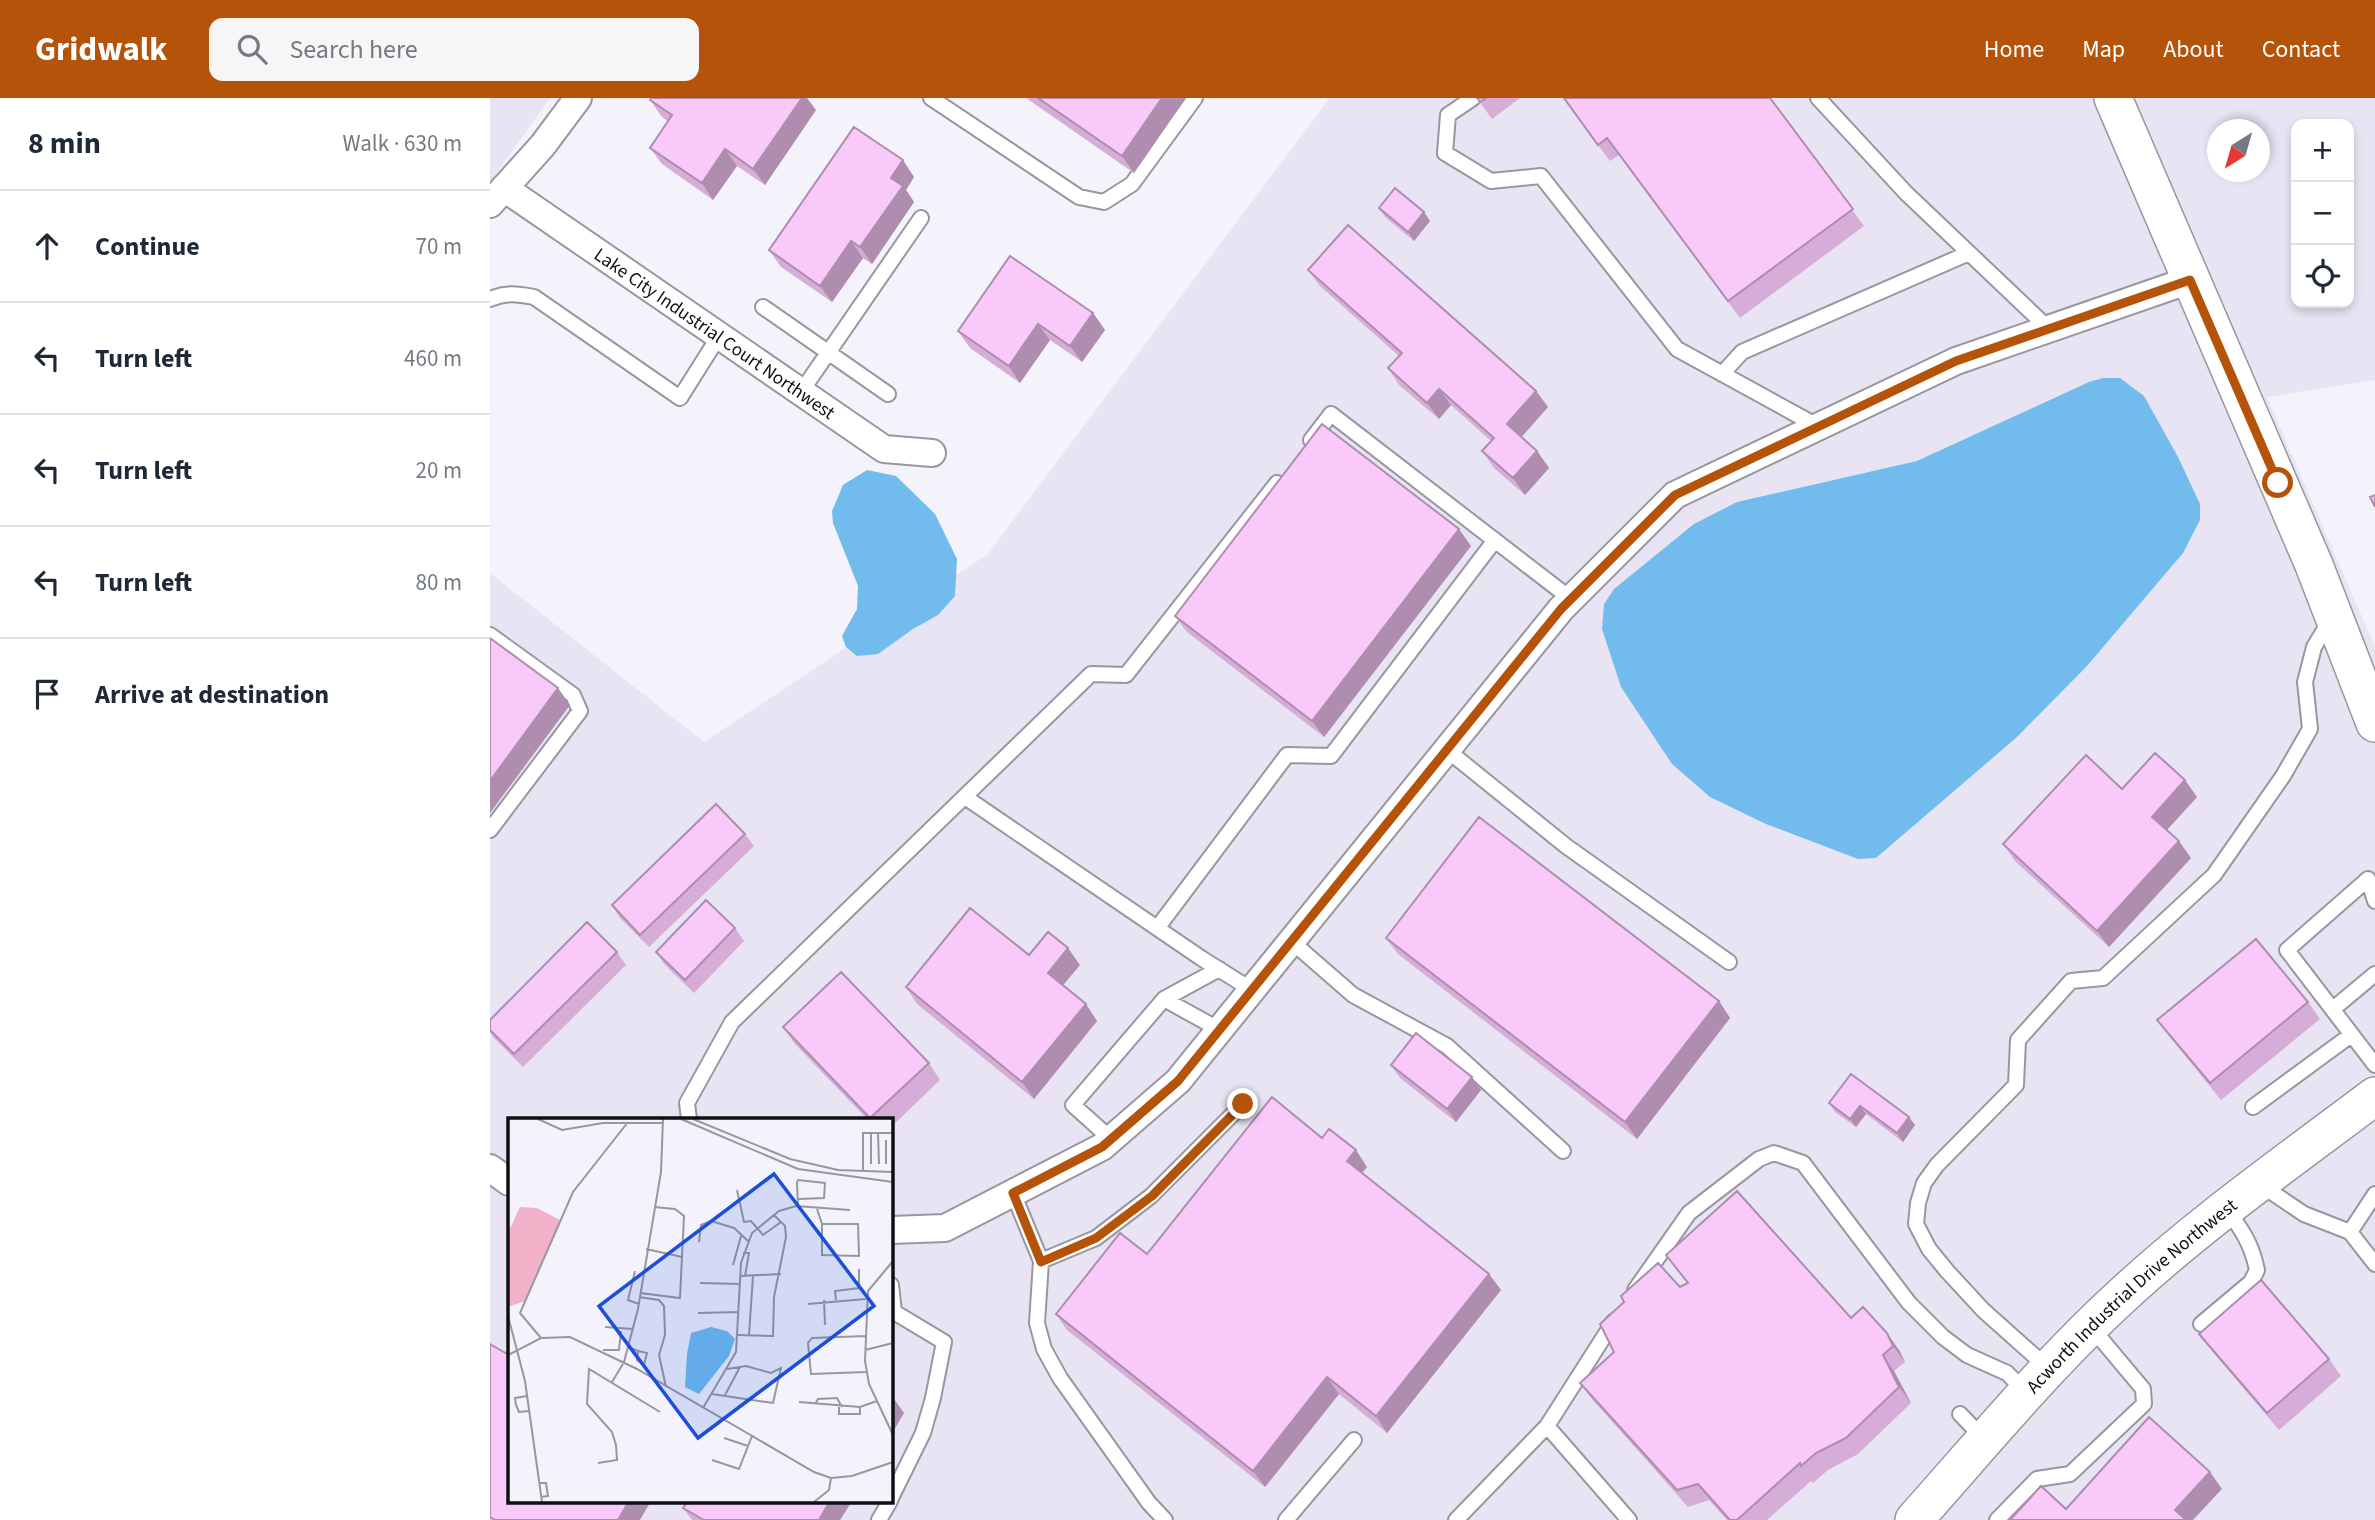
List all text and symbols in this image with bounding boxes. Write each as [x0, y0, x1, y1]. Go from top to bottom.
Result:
search box [209, 18, 699, 81]
text: Gridwalk [35, 26, 167, 73]
icon: search [233, 30, 271, 68]
text: Search here [289, 31, 418, 68]
text: Home [1984, 32, 2044, 67]
text: Map [2082, 32, 2125, 67]
text: About [2163, 32, 2224, 67]
text: Contact [2262, 32, 2340, 67]
north arrow [2207, 119, 2270, 182]
map controls [2291, 119, 2354, 308]
button: + [2291, 119, 2354, 182]
text: 8 min [28, 122, 101, 165]
text: Walk · 630 m [343, 127, 462, 160]
button: − [2291, 182, 2354, 245]
icon: ahead [28, 227, 66, 265]
text: Continue [95, 228, 200, 265]
text: 70 m [415, 230, 462, 263]
street label: Lake City Industrial Court Northwest [588, 242, 841, 427]
button: locate [2291, 245, 2354, 308]
icon: left [28, 339, 66, 377]
text: Turn left [95, 340, 192, 377]
text: 460 m [404, 342, 462, 375]
icon: left [28, 451, 66, 489]
text: Turn left [95, 452, 192, 489]
text: 20 m [415, 454, 462, 487]
route start [2262, 467, 2293, 498]
icon: left [28, 563, 66, 601]
text: Turn left [95, 564, 192, 601]
text: 80 m [415, 566, 462, 599]
icon: arrive [28, 675, 66, 713]
text: Arrive at destination [95, 676, 329, 713]
route end [1227, 1088, 1258, 1119]
inset map [508, 1118, 892, 1502]
street label: Acworth Industrial Drive Northwest [2020, 1192, 2244, 1400]

